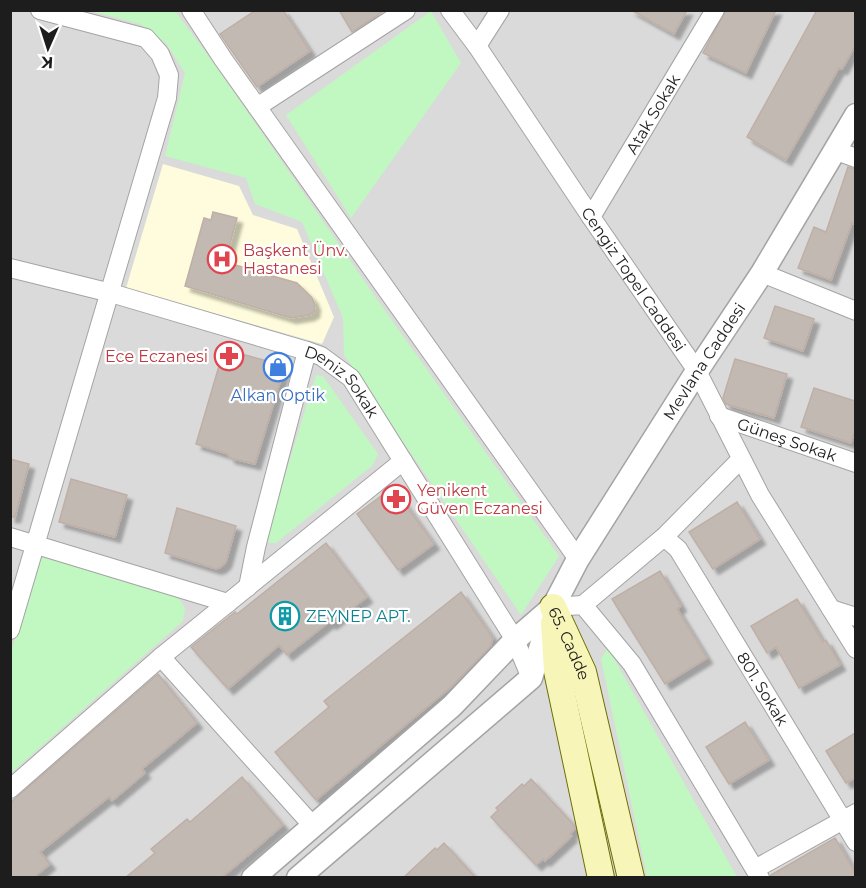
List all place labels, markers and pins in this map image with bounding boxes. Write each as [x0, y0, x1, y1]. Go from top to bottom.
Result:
place label: Başkent Ünv. Hastanesi [243, 240, 348, 278]
hospital icon: Başkent Ünv. Hastanesi [206, 243, 238, 275]
pharmacy icon: Ece Eczanesi [213, 340, 245, 372]
place label: Ece Eczanesi [105, 347, 208, 366]
shop icon: Alkan Optik [262, 351, 294, 383]
place label: Alkan Optik [231, 386, 326, 405]
place label: Yenikent Güven Eczanesi [417, 481, 543, 518]
pharmacy icon: Yenikent Güven Eczanesi [380, 483, 412, 515]
building icon: ZEYNEP APT. [269, 600, 301, 632]
place label: ZEYNEP APT. [306, 607, 411, 626]

